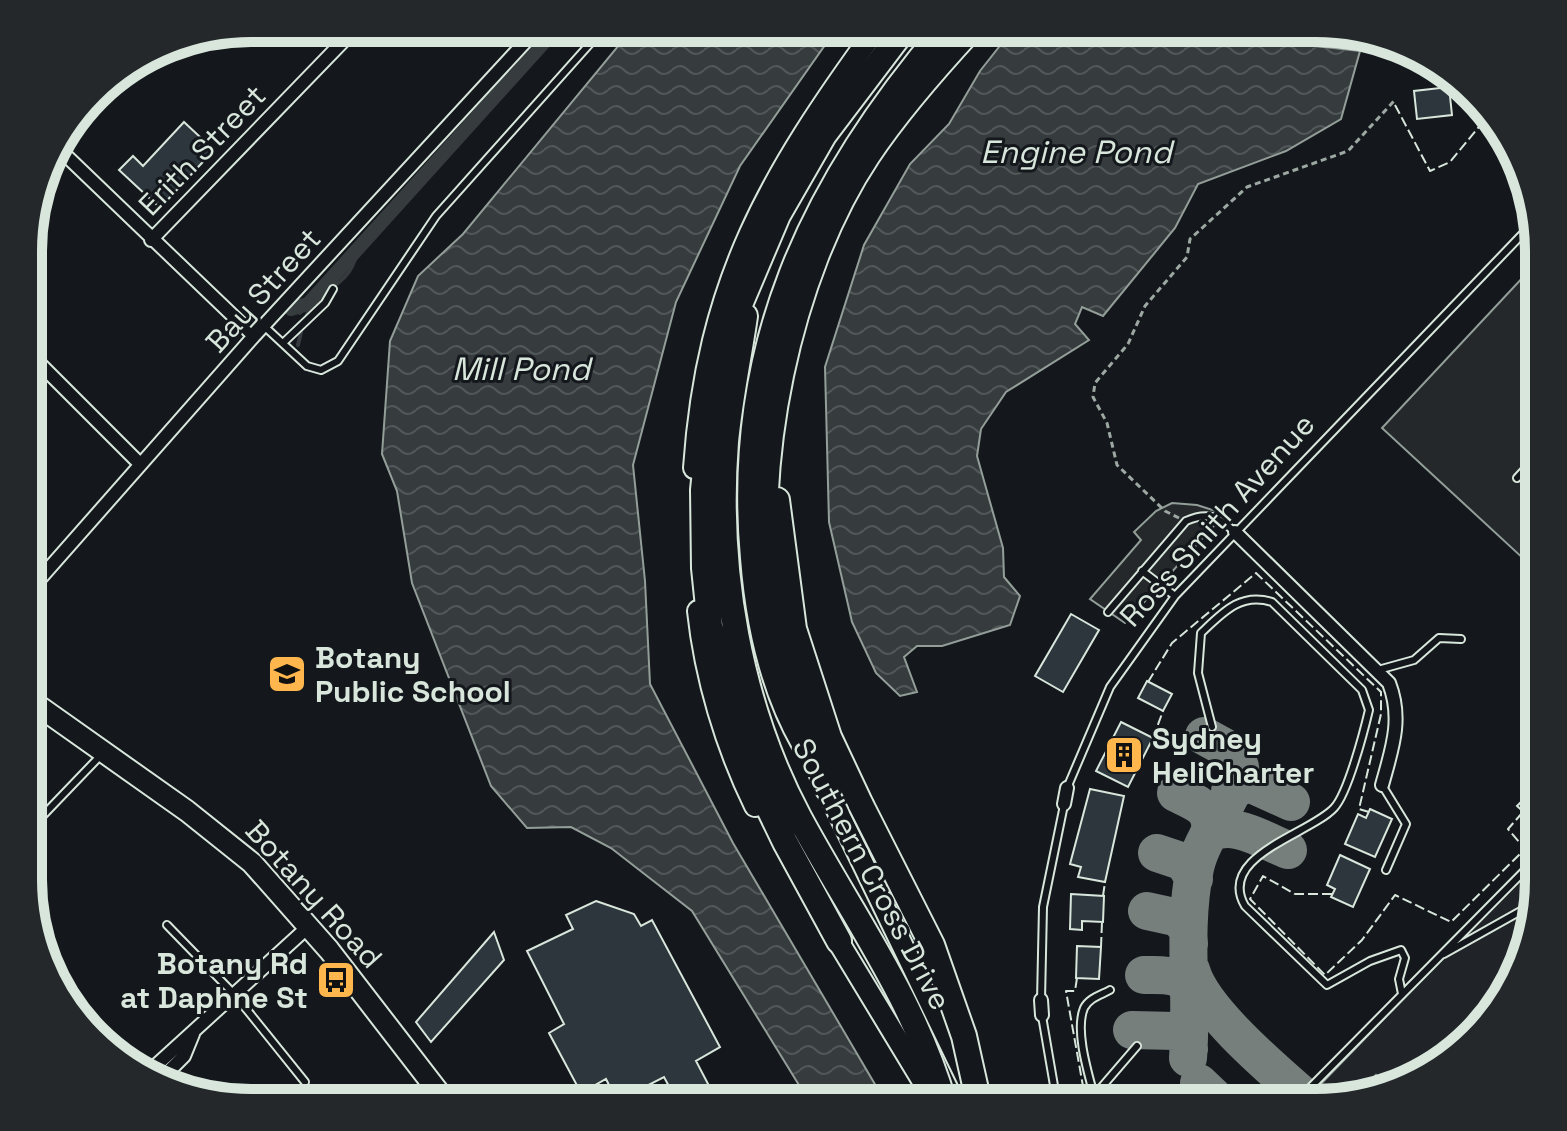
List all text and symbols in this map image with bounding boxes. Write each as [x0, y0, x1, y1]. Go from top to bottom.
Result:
street label: Erith Street [130, 76, 274, 224]
water label: Engine Pond [980, 132, 1175, 172]
street label: Bay Street [197, 220, 329, 360]
water label: Mill Pond [452, 349, 593, 389]
street label: Ross Smith Avenue [1111, 405, 1323, 635]
place label: Botany Public School [315, 638, 511, 711]
school or university icon: Botany Public School [266, 653, 308, 695]
place label: Sydney HeliCharter [1152, 719, 1314, 792]
street label: Southern Cross Drive [784, 731, 960, 1017]
building icon: Sydney HeliCharter [1103, 734, 1145, 776]
street label: Botany Road [237, 812, 391, 976]
place label: Botany Rd at Daphne St [120, 944, 308, 1017]
bus stop icon: Botany Rd at Daphne St [315, 959, 357, 1001]

